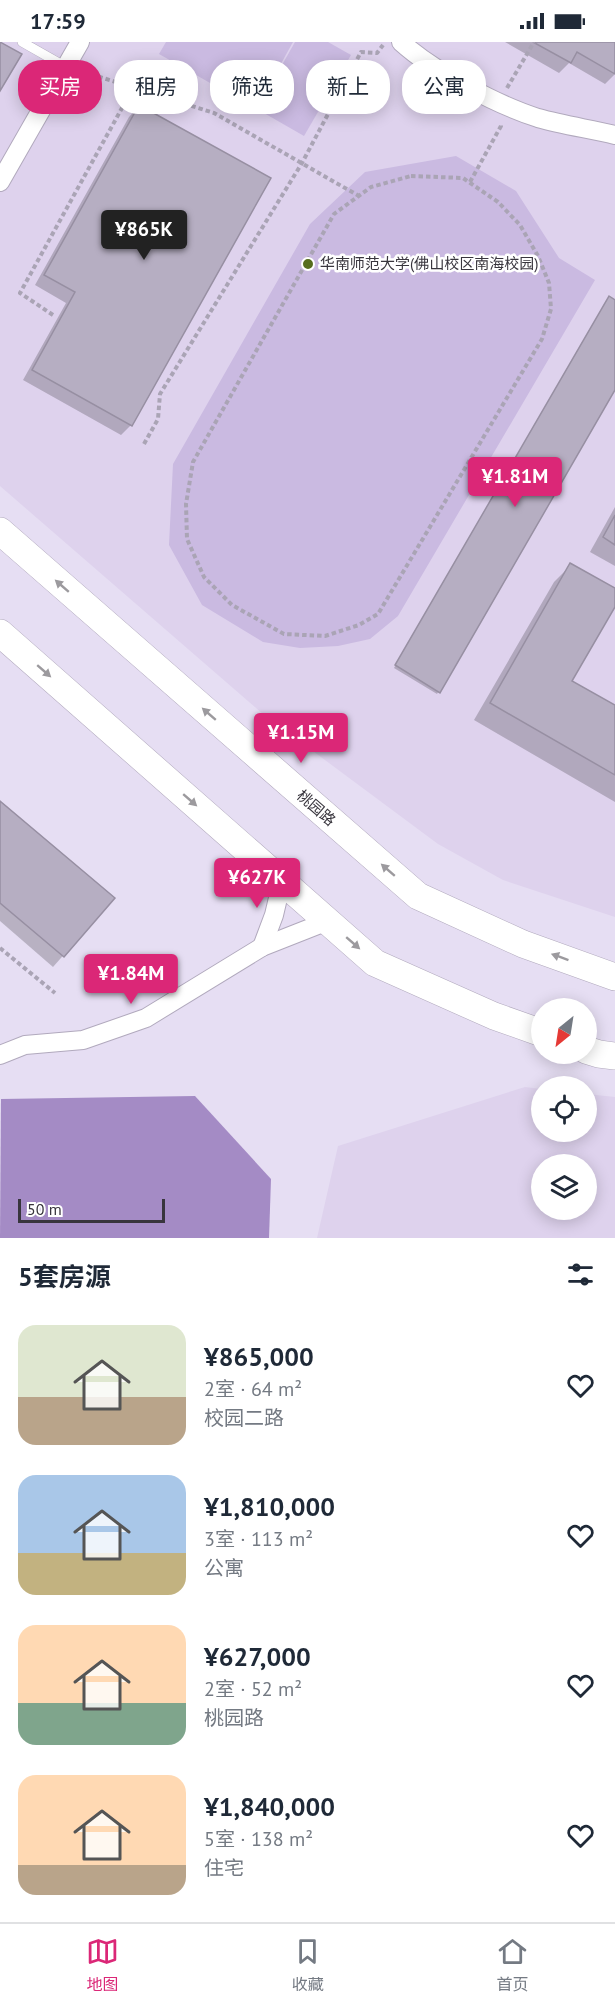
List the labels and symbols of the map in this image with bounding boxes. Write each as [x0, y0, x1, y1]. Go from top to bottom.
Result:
pin: ¥865K [102, 210, 186, 261]
place label: 华南师范大学(佛山校区南海校园) [320, 254, 538, 273]
marker: 华南师范大学(佛山校区南海校园) [301, 257, 315, 271]
pin: ¥1.81M [466, 457, 564, 508]
one-way arrow [54, 579, 70, 592]
one-way arrow [36, 664, 51, 677]
one-way arrow [202, 708, 217, 721]
pin: ¥1.15M [252, 713, 350, 764]
street label: 桃园路 [293, 786, 340, 830]
one-way arrow [182, 793, 197, 806]
pin: ¥627K [215, 858, 299, 909]
one-way arrow [381, 864, 396, 877]
one-way arrow [345, 936, 360, 949]
one-way arrow [551, 952, 569, 962]
pin: ¥1.84M [82, 954, 180, 1005]
north arrow [531, 998, 597, 1064]
scale bar [18, 1196, 165, 1224]

